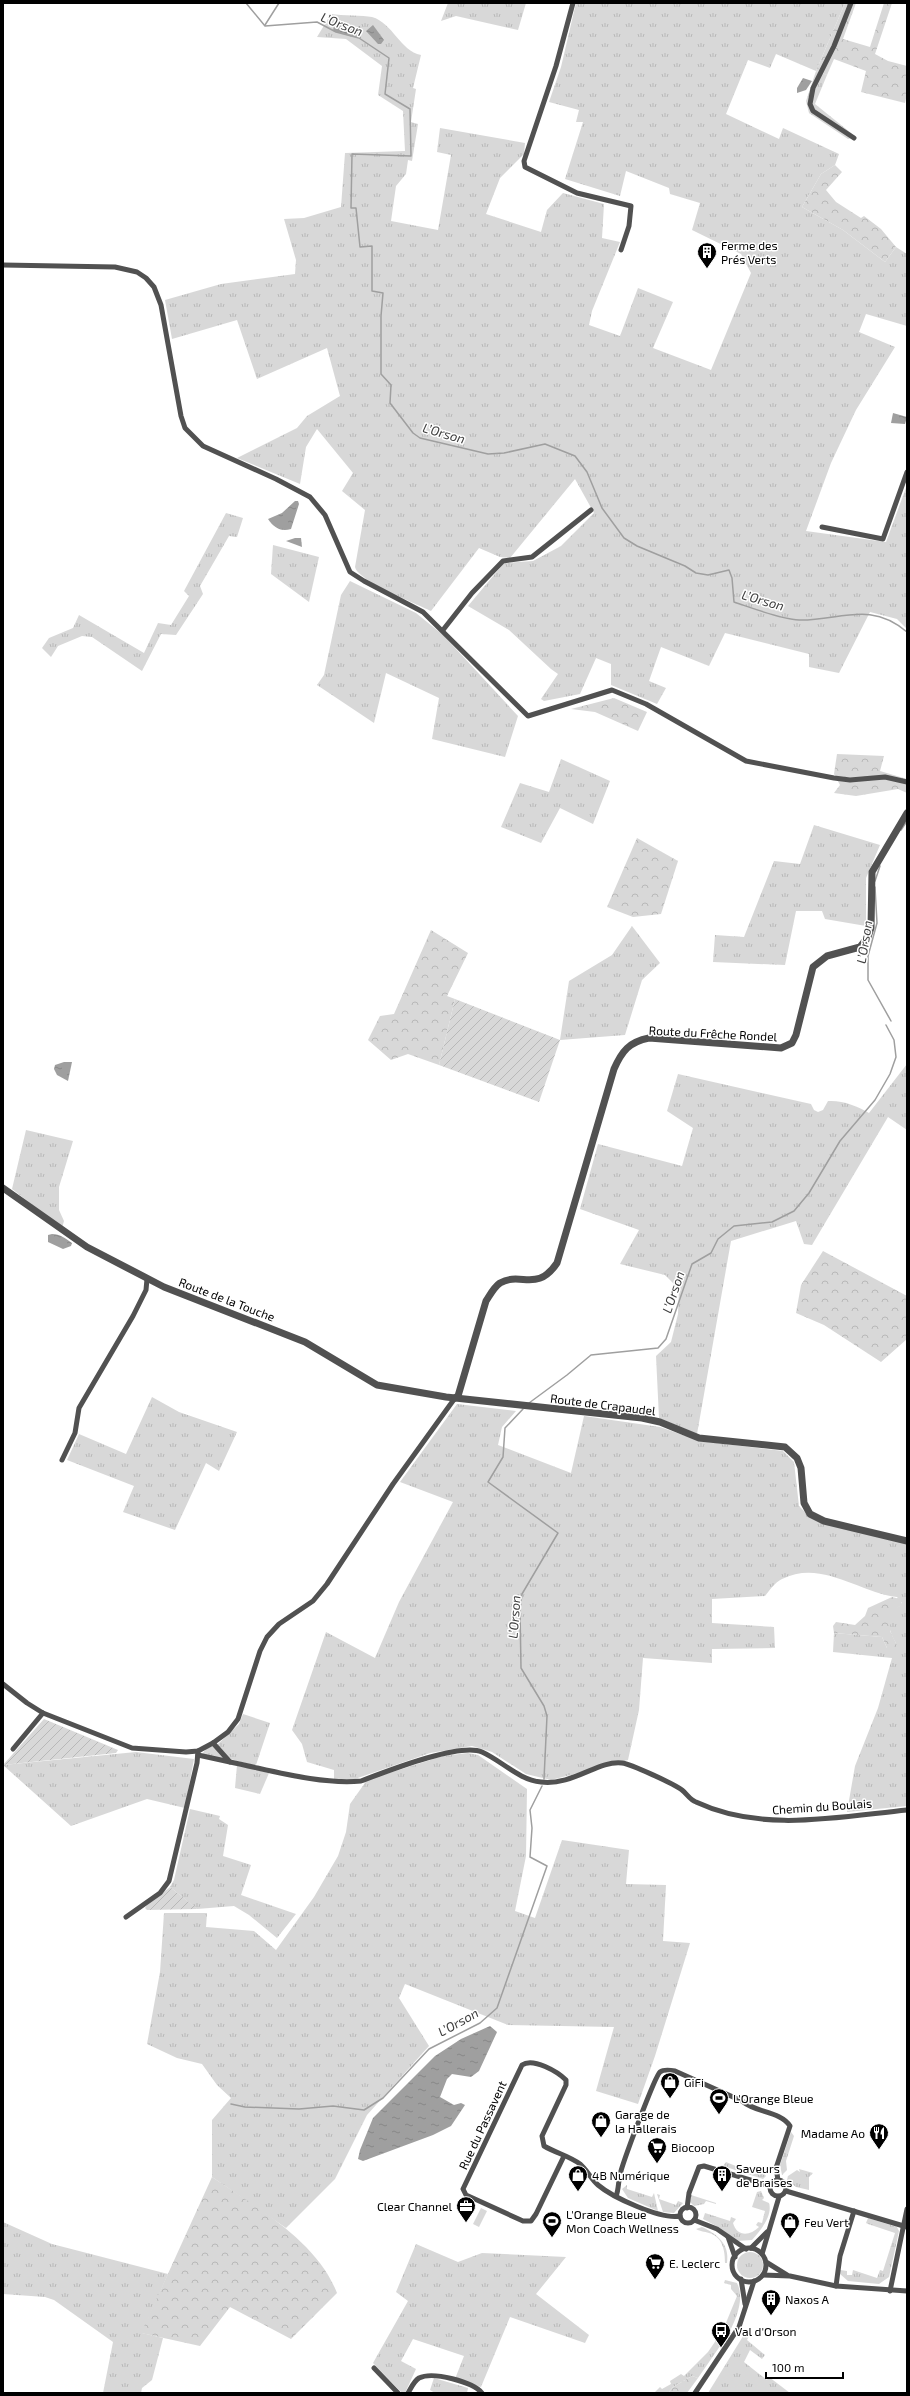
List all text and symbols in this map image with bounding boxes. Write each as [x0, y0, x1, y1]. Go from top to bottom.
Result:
water label: L’Orson [319, 9, 365, 39]
place label: Ferme des Prés Verts [721, 238, 778, 266]
building icon: Ferme des Prés Verts [696, 241, 718, 269]
water label: L’Orson [421, 419, 467, 447]
water label: L’Orson [740, 586, 786, 614]
water label: L’Orson [853, 919, 875, 965]
street label: Route du Frêche Rondel [648, 1023, 778, 1043]
water label: L’Orson [658, 1269, 688, 1315]
street label: Route de la Touche [177, 1274, 277, 1324]
street label: Route de Crapaudel [549, 1391, 657, 1417]
water label: L’Orson [505, 1595, 523, 1639]
street label: Chemin du Boulais [772, 1796, 872, 1816]
water label: L’Orson [435, 2004, 481, 2040]
shop icon: GiFi [659, 2071, 681, 2099]
place label: GiFi [684, 2075, 704, 2089]
street label: Rue du Passavent [455, 2078, 509, 2172]
sports icon: L'Orange Bleue [708, 2087, 730, 2115]
place label: L'Orange Bleue [733, 2091, 814, 2105]
place label: Garage de la Hallerais [615, 2107, 676, 2135]
shop icon: Garage de la Hallerais [590, 2110, 612, 2138]
restaurant icon: Madame Ao [868, 2122, 890, 2150]
place label: Madame Ao [801, 2126, 865, 2140]
supermarket icon: Biocoop [646, 2136, 668, 2164]
place label: Biocoop [671, 2140, 715, 2154]
place label: Saveurs de Braises [736, 2161, 792, 2189]
shop icon: 4B Numérique [567, 2164, 589, 2192]
building icon: Saveurs de Braises [711, 2164, 733, 2192]
place label: 4B Numérique [592, 2168, 670, 2182]
office icon: Clear Channel [455, 2195, 477, 2223]
place label: Clear Channel [377, 2199, 452, 2213]
place label: L'Orange Bleue Mon Coach Wellness [566, 2207, 679, 2235]
sports icon: L'Orange Bleue Mon Coach Wellness [541, 2210, 563, 2238]
shop icon: Feu Vert [779, 2211, 801, 2239]
place label: Feu Vert [804, 2215, 849, 2229]
supermarket icon: E. Leclerc [644, 2252, 666, 2280]
place label: E. Leclerc [669, 2256, 720, 2270]
building icon: Naxos A [760, 2288, 782, 2316]
place label: Naxos A [785, 2292, 830, 2306]
bus stop icon: Val d'Orson [710, 2320, 732, 2348]
place label: Val d'Orson [735, 2324, 797, 2338]
scale bar [766, 2354, 843, 2380]
text: 100 m [772, 2360, 804, 2374]

